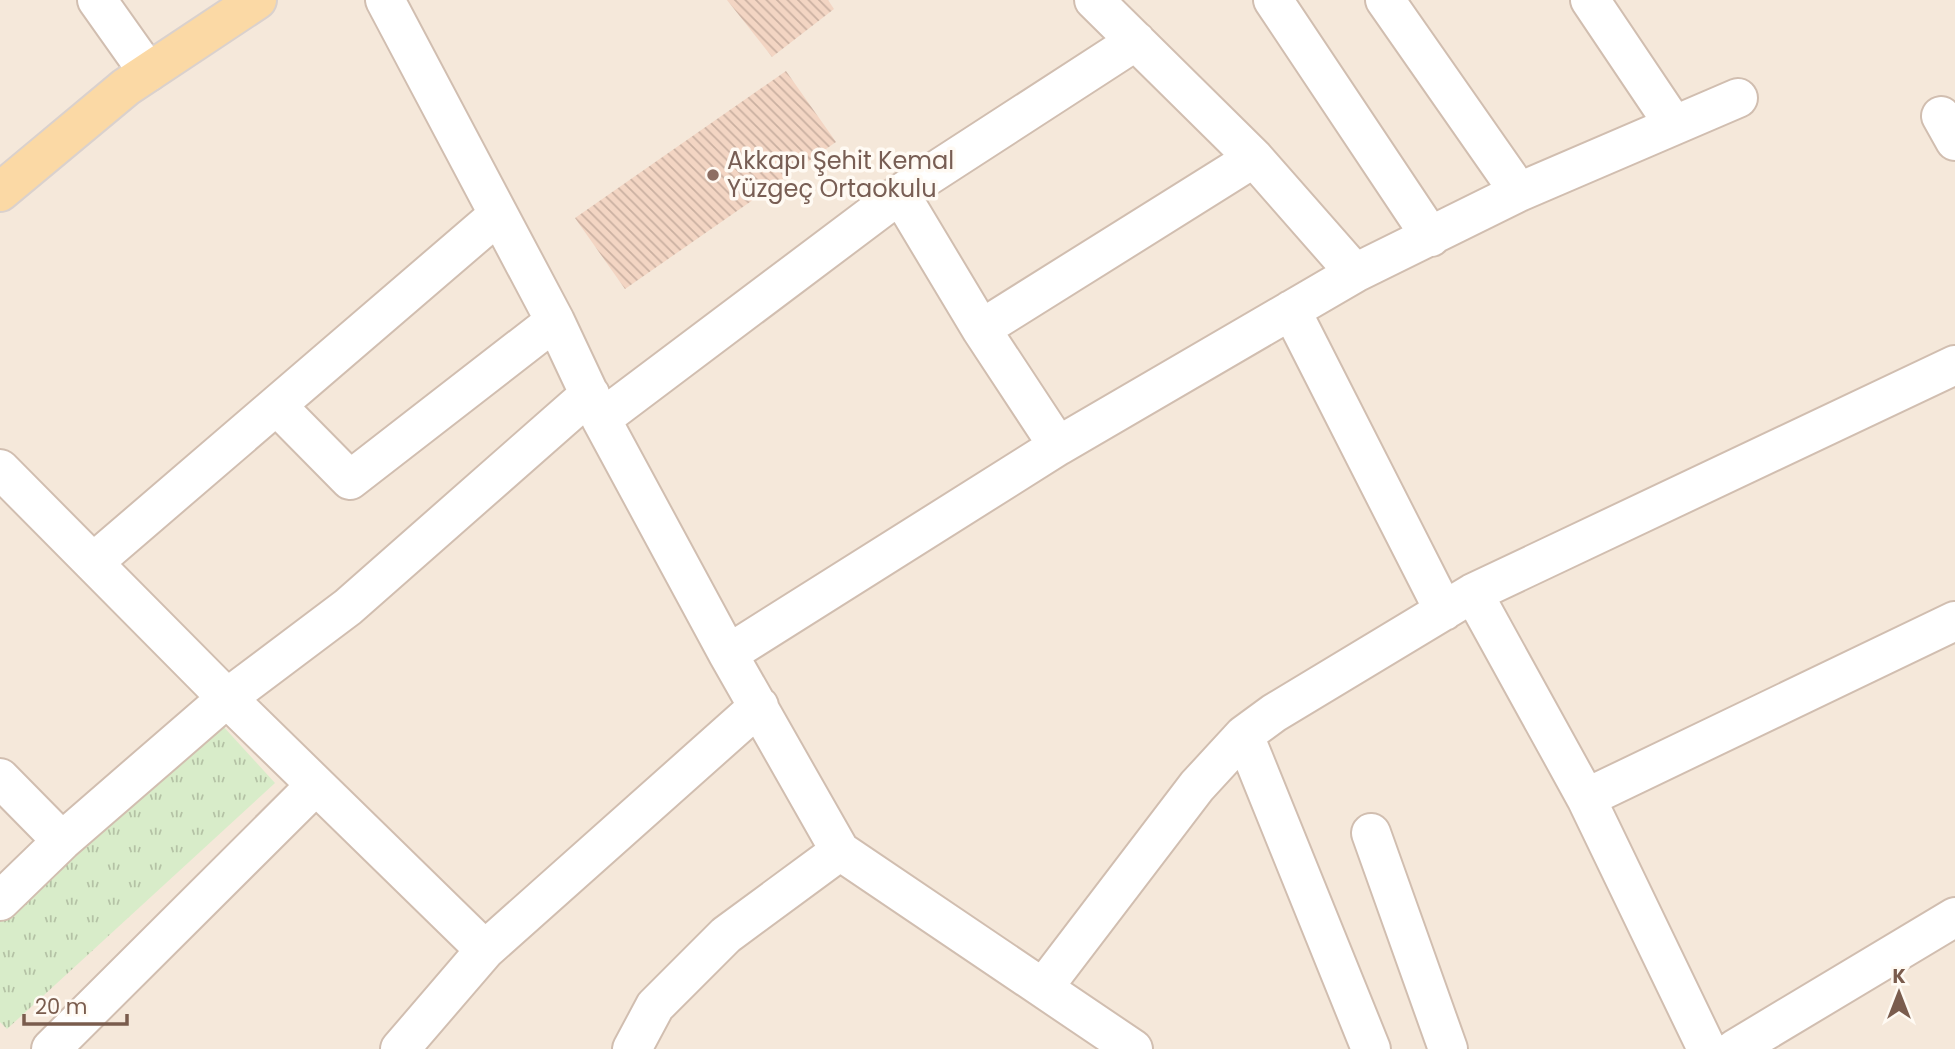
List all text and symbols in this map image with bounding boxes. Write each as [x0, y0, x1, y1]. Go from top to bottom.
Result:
place label: Akkapı Şehit Kemal Yüzgeç Ortaokulu [727, 144, 954, 205]
marker: Akkapı Şehit Kemal Yüzgeç Ortaokulu [705, 167, 721, 183]
north arrow [1864, 958, 1934, 1028]
text: K [1892, 963, 1906, 990]
scale bar [24, 982, 128, 1026]
text: 20 m [35, 992, 88, 1021]

